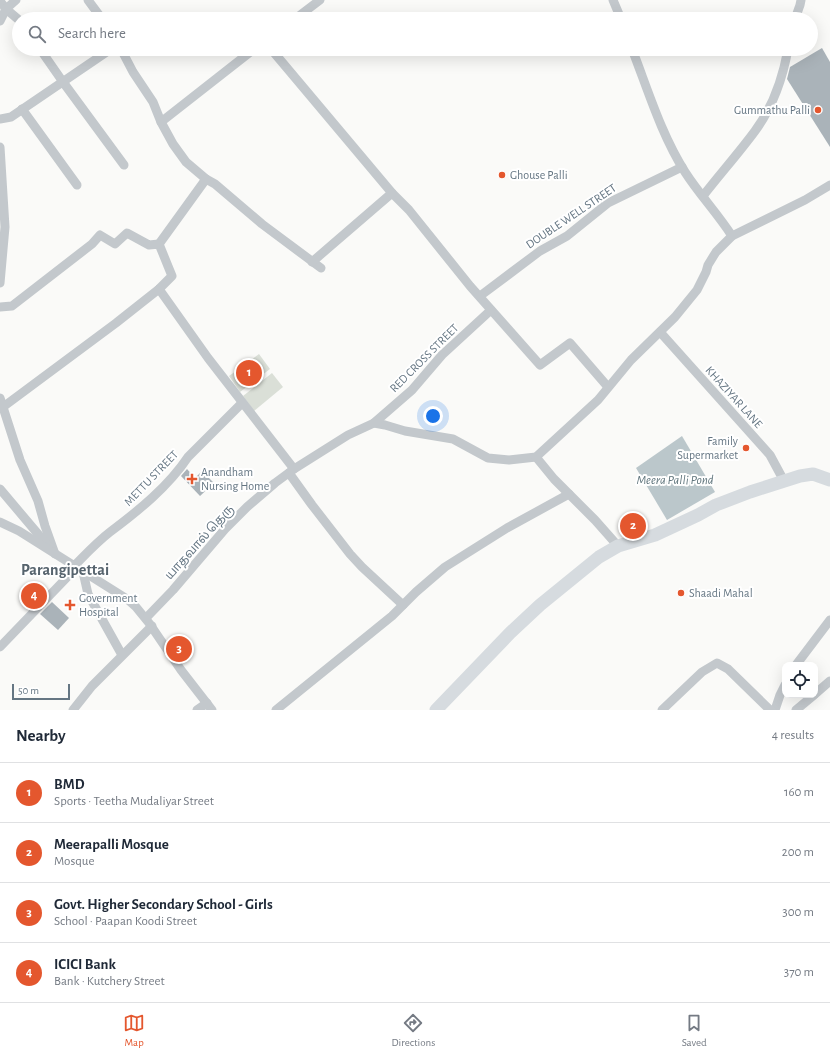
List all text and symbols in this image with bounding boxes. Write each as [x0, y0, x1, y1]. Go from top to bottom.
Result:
search box [12, 12, 818, 56]
icon: search [26, 23, 48, 45]
text: Search here [58, 26, 126, 41]
place label: Gummathu Palli [734, 104, 810, 116]
marker: Gummathu Palli [813, 105, 823, 115]
place label: Ghouse Palli [510, 169, 568, 181]
marker: Ghouse Palli [497, 170, 507, 180]
street label: DOUBLE WELL STREET [524, 181, 618, 251]
street label: RED CROSS STREET [387, 321, 461, 395]
pin: 1 [236, 358, 262, 388]
street label: KHAZIYAR LANE [703, 364, 765, 430]
your location [423, 406, 443, 426]
place label: Family Supermarket [677, 435, 738, 461]
marker: Family Supermarket [741, 443, 751, 453]
street label: METTU STREET [122, 448, 180, 508]
place label: Anandham Nursing Home [201, 466, 269, 492]
marker: Anandham Nursing Home [186, 473, 198, 485]
water label: Meera Palli Pond [636, 474, 714, 487]
street label: யாதவால் தெரு [162, 502, 237, 583]
pin: 2 [620, 511, 646, 541]
district label: Parangipettai [21, 562, 109, 578]
pin: 4 [21, 581, 47, 611]
place label: Shaadi Mahal [689, 587, 753, 599]
marker: Shaadi Mahal [676, 588, 686, 598]
place label: Government Hospital [79, 592, 137, 618]
marker: Government Hospital [64, 599, 76, 611]
pin: 3 [166, 634, 192, 664]
map controls [782, 662, 818, 698]
button: locate [782, 662, 818, 698]
scale bar [12, 682, 70, 701]
text: 50 m [18, 685, 39, 696]
text: Nearby [16, 727, 66, 744]
text: 4 results [772, 729, 814, 742]
text: BMD [54, 777, 84, 792]
text: 1 [27, 786, 31, 799]
text: 160 m [784, 786, 814, 799]
text: Sports · Teetha Mudaliyar Street [54, 795, 214, 808]
text: Meerapalli Mosque [54, 837, 169, 852]
text: 2 [26, 846, 32, 859]
text: 200 m [782, 846, 814, 859]
text: Mosque [54, 855, 94, 868]
text: Govt. Higher Secondary School - Girls [54, 897, 273, 912]
text: 3 [26, 906, 32, 919]
text: 300 m [782, 906, 814, 919]
text: School · Paapan Koodi Street [54, 915, 197, 928]
text: ICICI Bank [54, 957, 116, 972]
text: 4 [26, 966, 32, 979]
text: 370 m [784, 966, 814, 979]
text: Bank · Kutchery Street [54, 975, 165, 988]
tab: Map [123, 1012, 145, 1049]
tab: Directions [391, 1012, 435, 1049]
tab: Saved [682, 1012, 707, 1049]

